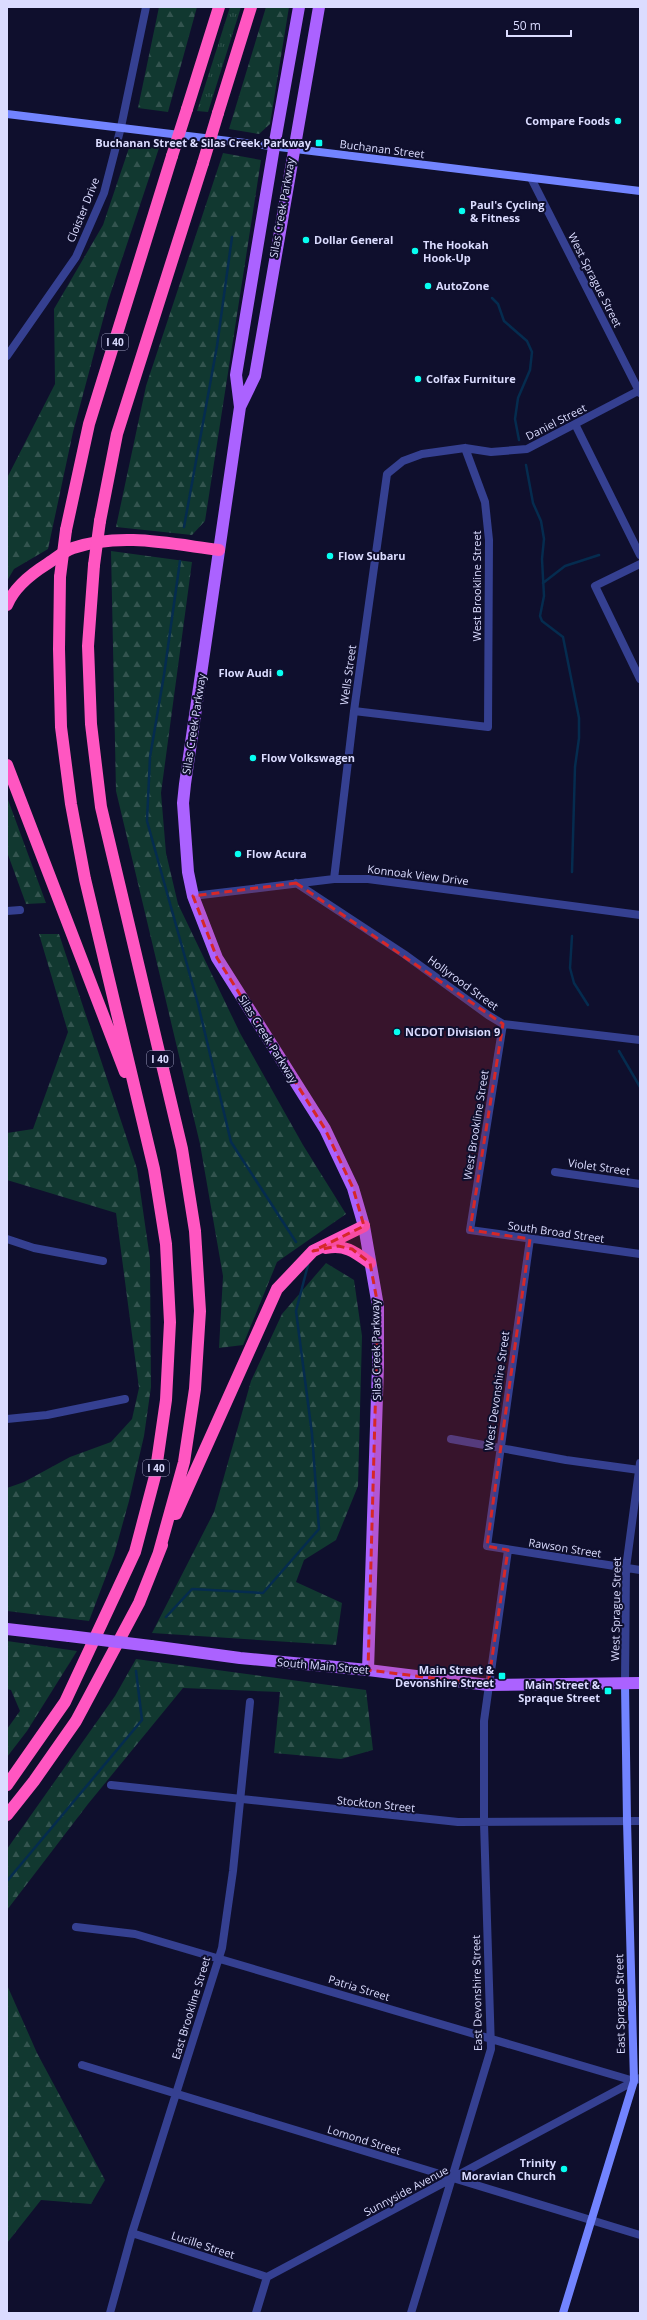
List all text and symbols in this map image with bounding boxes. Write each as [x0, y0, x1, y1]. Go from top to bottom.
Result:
scale bar [507, 12, 571, 38]
text: 50 m [513, 17, 541, 34]
place label: Compare Foods [525, 113, 611, 128]
marker: Compare Foods [613, 116, 623, 126]
place label: Buchanan Street & Silas Creek Parkway [95, 135, 312, 150]
street label: Buchanan Street [339, 136, 425, 161]
marker: Buchanan Street & Silas Creek Parkway [314, 138, 324, 148]
street label: Silas Creek Parkway [265, 156, 298, 259]
street label: Cloister Drive [63, 175, 102, 244]
place label: Paul's Cycling & Fitness [470, 197, 545, 225]
marker: Paul's Cycling & Fitness [457, 206, 467, 216]
street label: West Sprague Street [565, 230, 626, 330]
place label: Dollar General [314, 232, 393, 247]
marker: Dollar General [301, 235, 311, 245]
place label: The Hookah Hook-Up [423, 237, 489, 265]
marker: The Hookah Hook-Up [410, 246, 420, 256]
place label: AutoZone [436, 278, 490, 293]
marker: AutoZone [423, 281, 433, 291]
road number: I 40 [102, 334, 128, 350]
place label: Colfax Furniture [426, 371, 516, 386]
marker: Colfax Furniture [413, 374, 423, 384]
street label: Daniel Street [523, 400, 589, 443]
street label: West Brookline Street [469, 530, 484, 642]
place label: Flow Subaru [338, 548, 406, 563]
marker: Flow Subaru [325, 551, 335, 561]
street label: Wells Street [336, 644, 359, 706]
place label: Flow Audi [218, 665, 272, 680]
marker: Flow Audi [275, 668, 285, 678]
street label: Silas Creek Parkway [178, 672, 209, 775]
place label: Flow Volkswagen [261, 750, 355, 765]
marker: Flow Volkswagen [248, 753, 258, 763]
place label: Flow Acura [246, 846, 307, 861]
marker: Flow Acura [233, 849, 243, 859]
street label: Konnoak View Drive [367, 861, 470, 888]
street label: Hollyrood Street [425, 952, 502, 1013]
street label: Silas Creek Parkway [235, 992, 302, 1086]
place label: NCDOT Division 9 [405, 1024, 500, 1039]
marker: NCDOT Division 9 [392, 1027, 402, 1037]
road number: I 40 [147, 1051, 173, 1067]
street label: West Brookline Street [459, 1069, 492, 1181]
street label: Violet Street [567, 1155, 631, 1178]
street label: South Broad Street [507, 1217, 605, 1246]
street label: Silas Creek Parkway [367, 1299, 384, 1401]
street label: West Devonshire Street [481, 1330, 512, 1452]
road number: I 40 [143, 1460, 169, 1476]
street label: Rawson Street [528, 1534, 603, 1561]
street label: West Sprague Street [607, 1557, 624, 1661]
street label: South Main Street [277, 1654, 370, 1677]
place label: Main Street & Devonshire Street [395, 1662, 495, 1690]
marker: Main Street & Devonshire Street [497, 1671, 507, 1681]
place label: Main Street & Spraque Street [518, 1677, 601, 1705]
marker: Main Street & Spraque Street [603, 1686, 613, 1696]
street label: Stockton Street [336, 1792, 416, 1815]
street label: East Devonshire Street [468, 1935, 485, 2051]
street label: East Brookline Street [168, 1954, 213, 2061]
street label: East Sprague Street [611, 1954, 628, 2054]
street label: Patria Street [327, 1971, 392, 2004]
street label: Lomond Street [326, 2121, 403, 2158]
place label: Trinity Moravian Church [461, 2155, 557, 2183]
street label: Sunnyside Avenue [361, 2162, 451, 2219]
marker: Trinity Moravian Church [559, 2164, 569, 2174]
street label: Lucille Street [170, 2227, 237, 2262]

